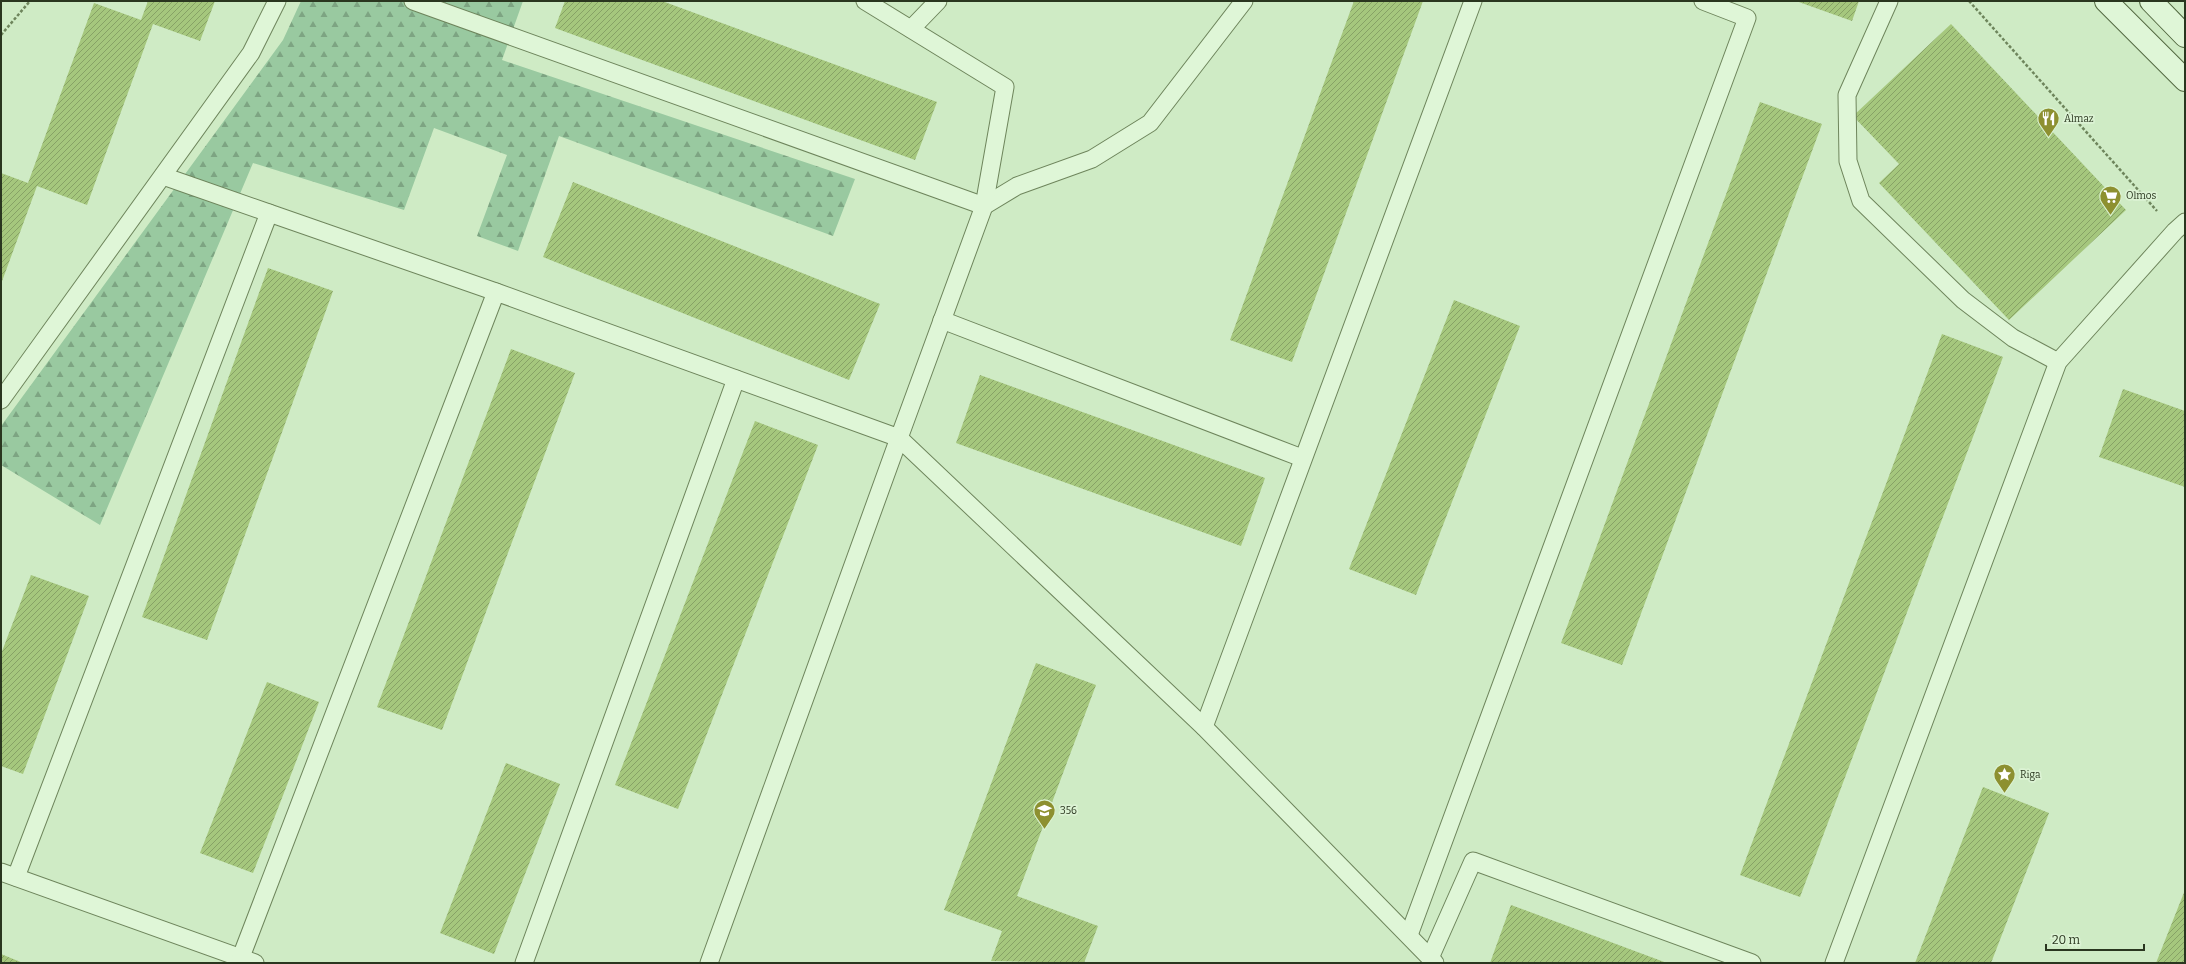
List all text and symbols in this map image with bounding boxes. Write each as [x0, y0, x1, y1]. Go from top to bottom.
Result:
restaurant icon: Almaz [2035, 106, 2061, 139]
place label: Almaz [2064, 113, 2094, 125]
supermarket icon: Olmos [2097, 183, 2123, 216]
place label: Olmos [2126, 190, 2157, 202]
place icon: Riga [1992, 762, 2018, 795]
place label: Riga [2020, 769, 2041, 781]
school or university icon: 356 [1031, 798, 1057, 831]
place label: 356 [1060, 805, 1077, 817]
scale bar [2046, 926, 2144, 952]
text: 20 m [2052, 933, 2081, 947]

